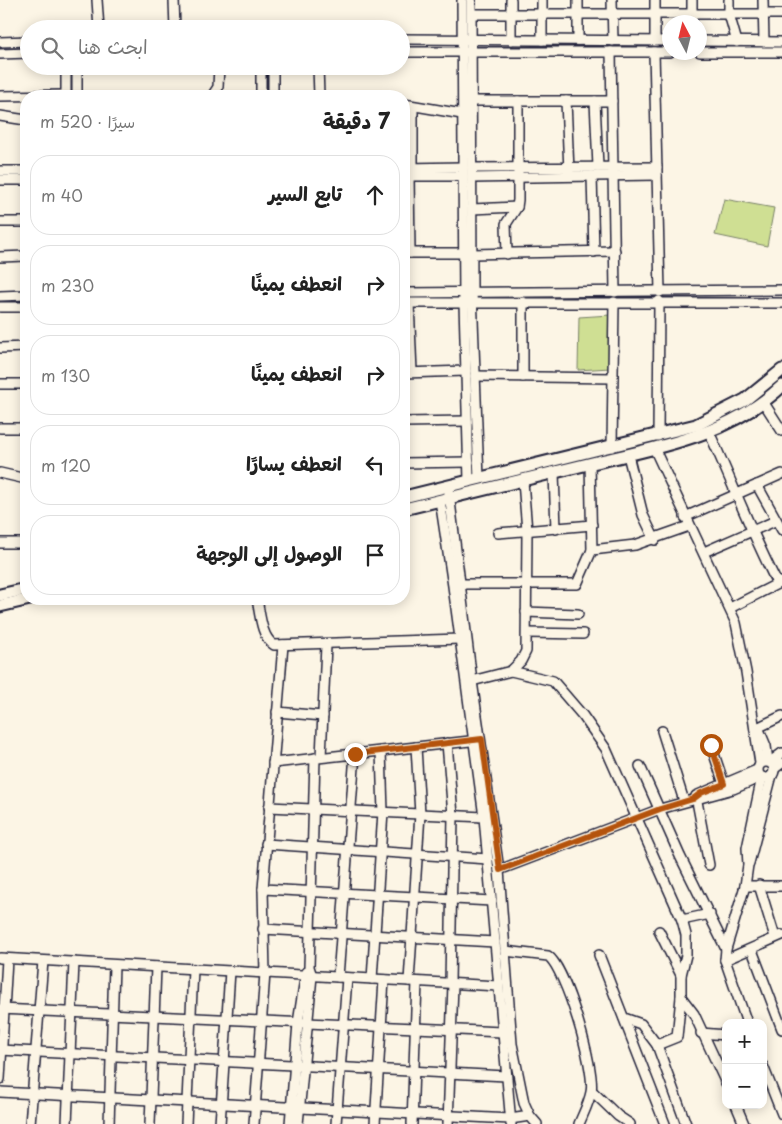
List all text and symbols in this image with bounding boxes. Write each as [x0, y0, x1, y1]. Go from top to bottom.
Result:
north arrow [662, 15, 707, 60]
search box [20, 20, 410, 75]
text: ابحث هنا [78, 32, 148, 60]
icon: search [38, 34, 66, 62]
text: 7 دقيقة [323, 104, 390, 136]
text: سيرًا · 520 m [40, 109, 135, 133]
text: تابع السير [268, 179, 342, 207]
icon: ahead [361, 181, 389, 209]
text: 40 m [41, 183, 83, 207]
text: انعطف يمينًا [251, 269, 342, 297]
icon: right [361, 271, 389, 299]
text: 230 m [41, 273, 94, 297]
text: انعطف يمينًا [251, 359, 342, 387]
icon: right [361, 361, 389, 389]
text: 130 m [41, 363, 90, 387]
text: انعطف يسارًا [246, 449, 342, 477]
icon: left [361, 451, 389, 479]
text: 120 m [41, 453, 91, 477]
text: الوصول إلى الوجهة [196, 539, 342, 567]
icon: arrive [361, 541, 389, 569]
route start [700, 734, 723, 757]
route end [344, 743, 367, 766]
map controls [722, 1019, 767, 1109]
button: + [722, 1019, 767, 1064]
button: − [722, 1064, 767, 1109]

